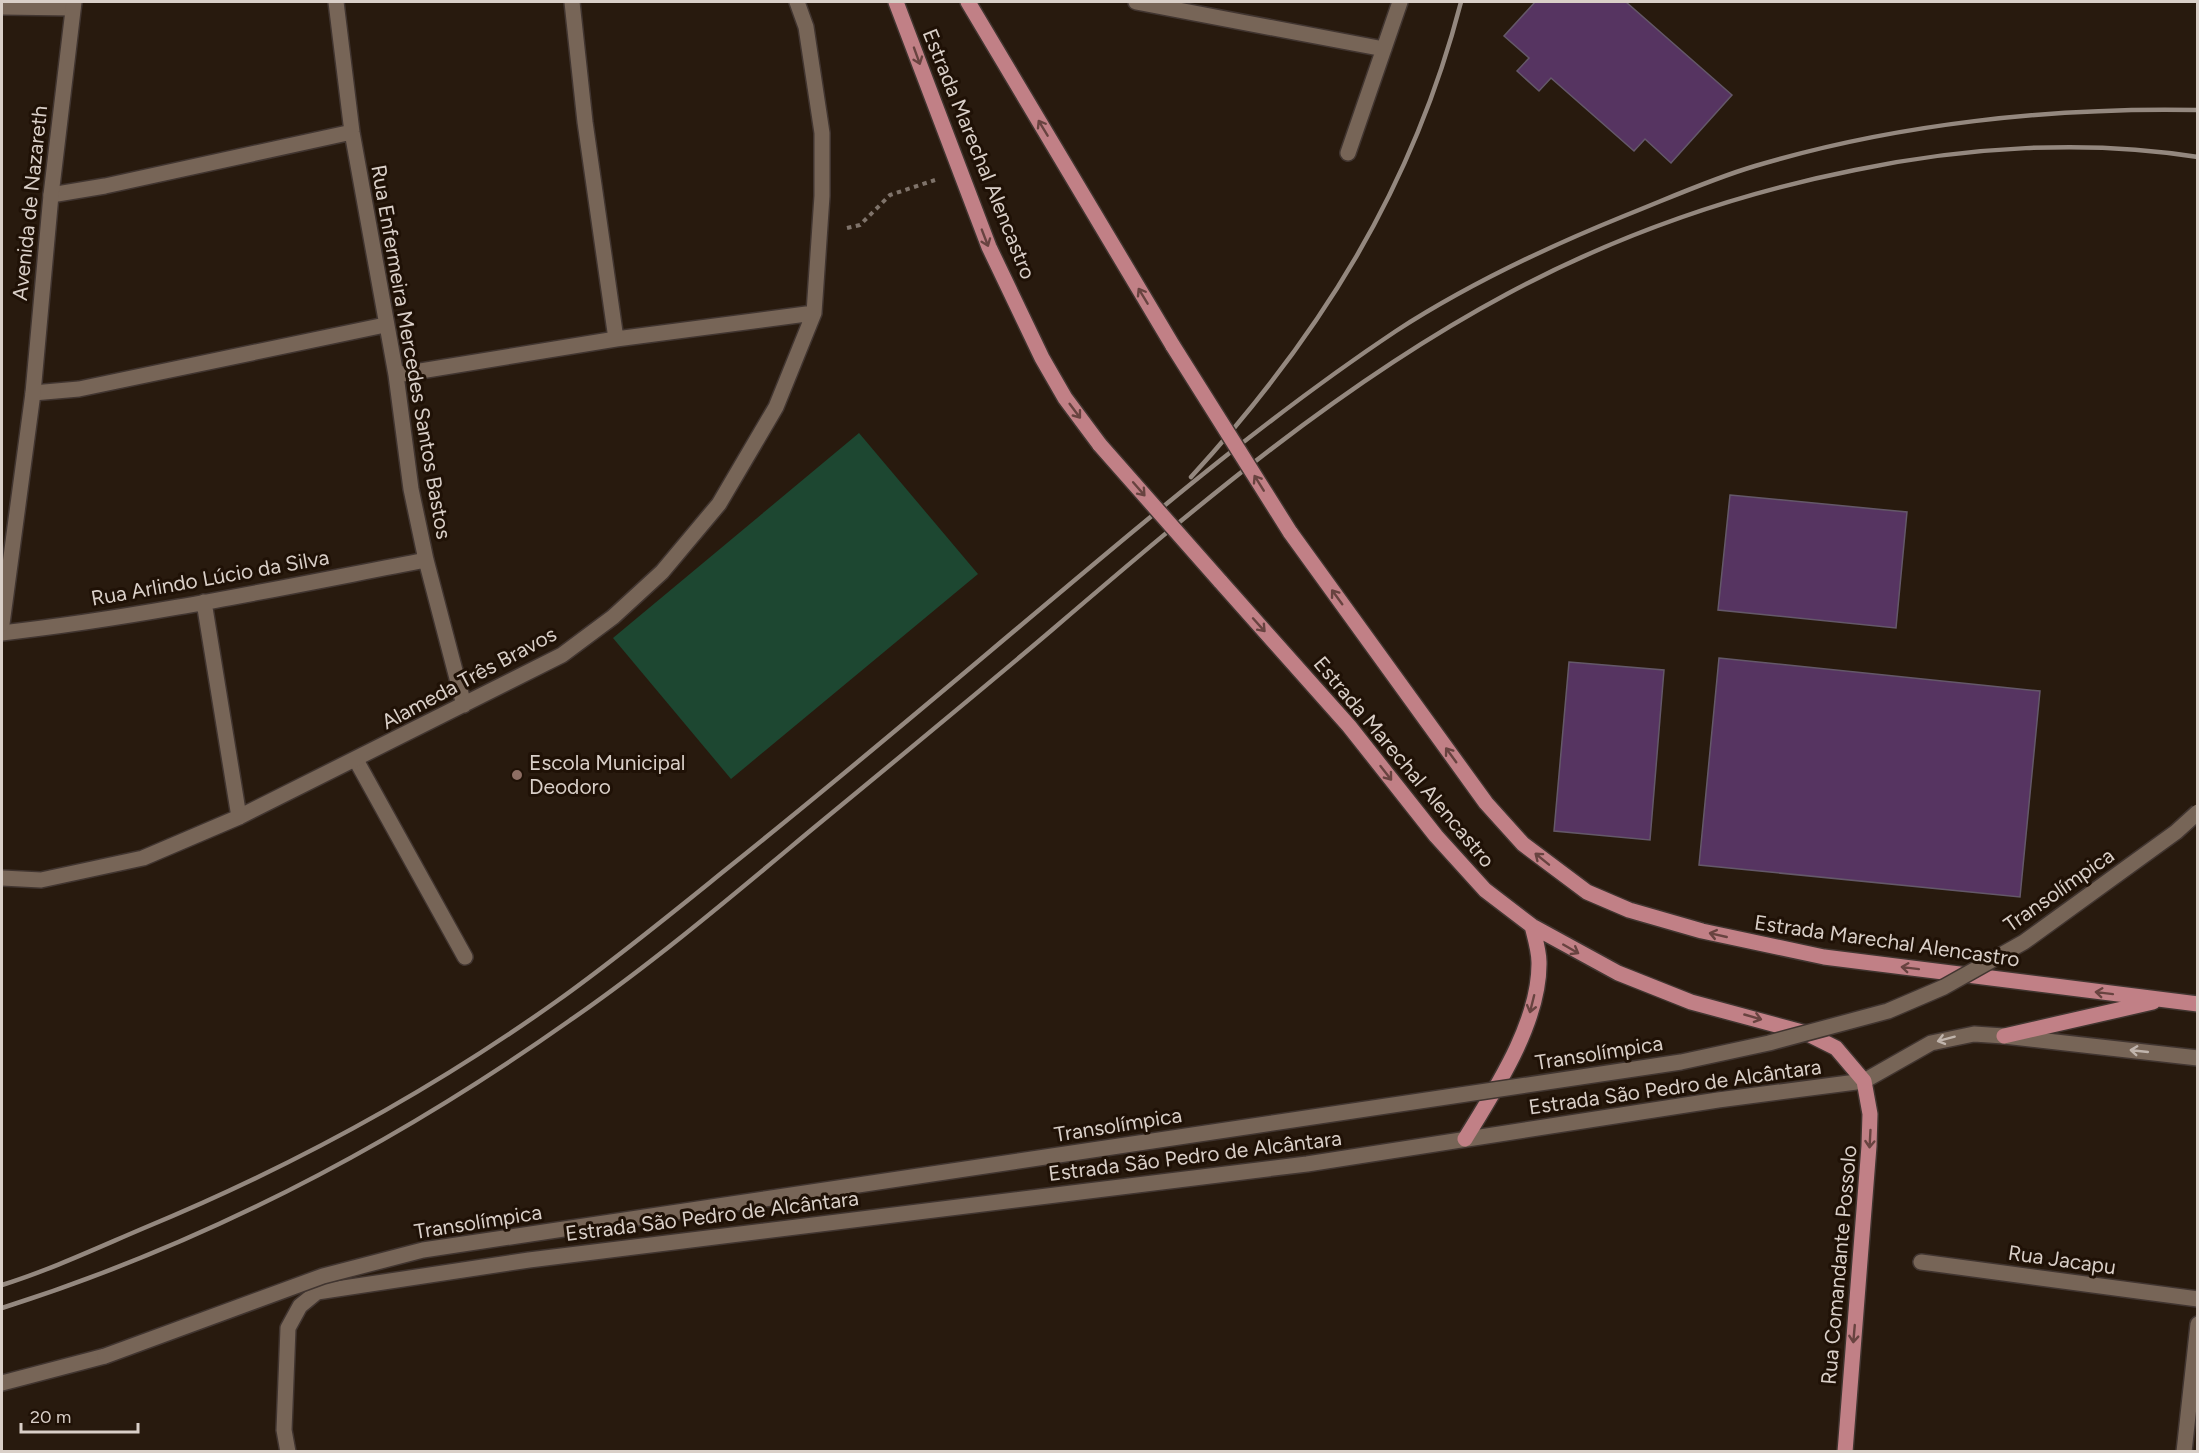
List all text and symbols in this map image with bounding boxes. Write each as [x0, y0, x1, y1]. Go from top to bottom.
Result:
street label: Estrada Marechal Alencastro [918, 25, 1041, 283]
one-way arrow [912, 46, 923, 65]
street label: Avenida de Nazareth [7, 104, 52, 302]
one-way arrow [1037, 120, 1049, 137]
street label: Rua Enfermeira Mercedes Santos Bastos [366, 163, 457, 541]
one-way arrow [981, 229, 992, 247]
one-way arrow [1136, 288, 1148, 305]
one-way arrow [1069, 403, 1081, 419]
one-way arrow [1252, 475, 1264, 492]
one-way arrow [1132, 481, 1146, 496]
street label: Rua Arlindo Lúcio da Silva [89, 544, 331, 611]
one-way arrow [1331, 590, 1343, 606]
one-way arrow [1252, 617, 1266, 632]
street label: Alameda Três Bravos [377, 621, 560, 734]
street label: Estrada Marechal Alencastro [1309, 651, 1500, 872]
one-way arrow [1445, 748, 1458, 764]
place label: Escola Municipal Deodoro [529, 750, 685, 799]
one-way arrow [1379, 765, 1392, 781]
marker: Escola Municipal Deodoro [510, 768, 524, 782]
street label: Transolímpica [1999, 842, 2119, 937]
one-way arrow [1534, 852, 1550, 865]
street label: Estrada Marechal Alencastro [1753, 909, 2021, 972]
one-way arrow [1709, 929, 1729, 940]
one-way arrow [1562, 943, 1579, 955]
one-way arrow [1901, 962, 1921, 973]
one-way arrow [2094, 987, 2114, 998]
one-way arrow [1526, 995, 1538, 1014]
one-way arrow [1743, 1012, 1762, 1023]
street label: Transolímpica [1533, 1030, 1664, 1075]
one-way arrow [1937, 1034, 1956, 1045]
one-way arrow [2130, 1046, 2150, 1057]
street label: Estrada São Pedro de Alcântara [1527, 1054, 1823, 1119]
street label: Transolímpica [1052, 1102, 1183, 1147]
street label: Estrada São Pedro de Alcântara [1047, 1125, 1343, 1186]
one-way arrow [1864, 1129, 1875, 1149]
street label: Rua Comandante Possolo [1816, 1144, 1861, 1386]
street label: Estrada São Pedro de Alcântara [564, 1185, 860, 1246]
street label: Transolímpica [412, 1199, 543, 1244]
street label: Rua Jacapu [2007, 1240, 2118, 1279]
one-way arrow [1849, 1323, 1860, 1343]
scale bar [21, 1396, 138, 1434]
text: 20 m [30, 1406, 71, 1428]

